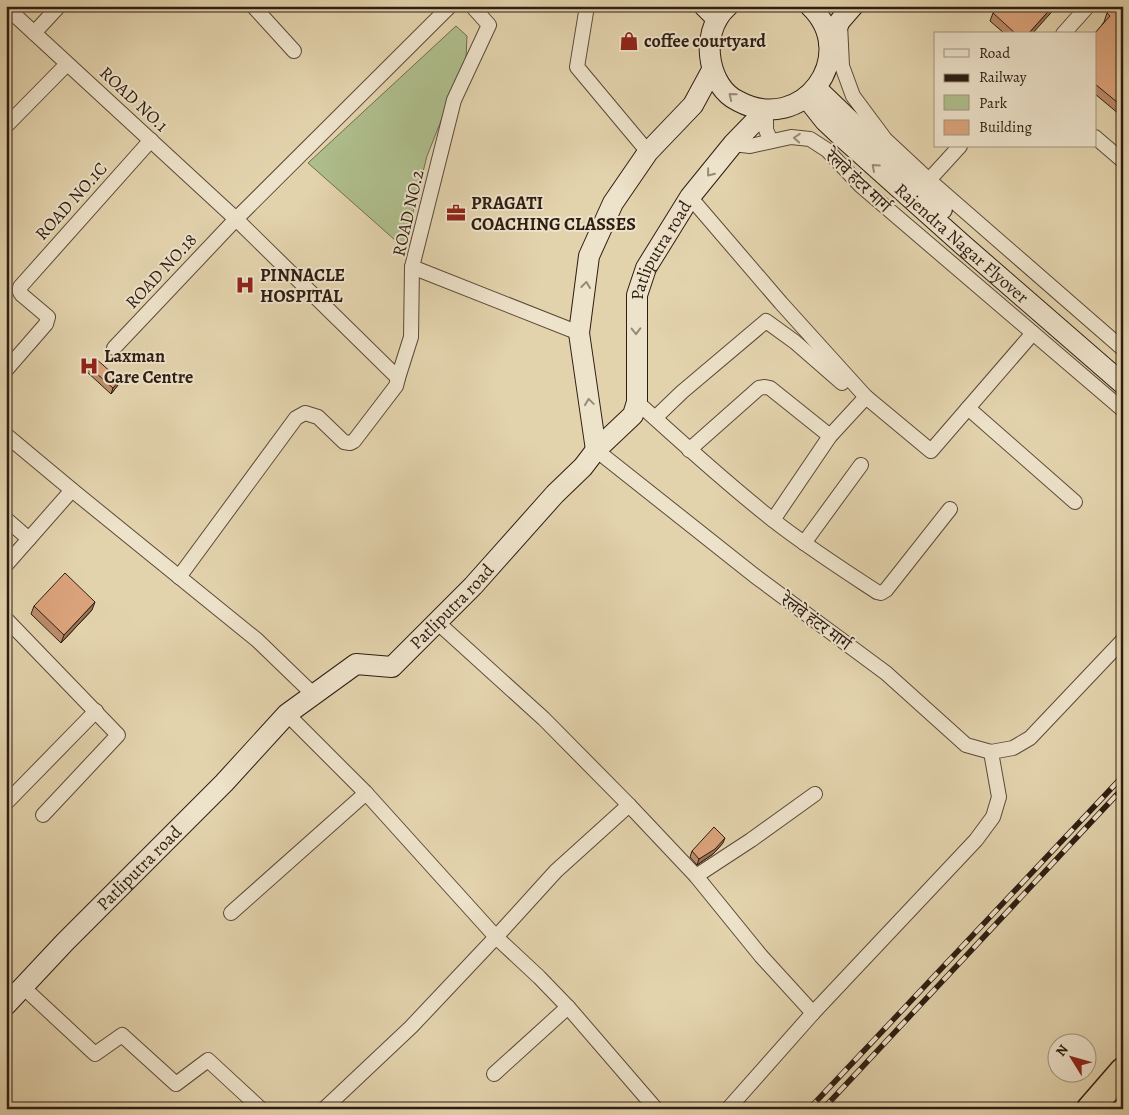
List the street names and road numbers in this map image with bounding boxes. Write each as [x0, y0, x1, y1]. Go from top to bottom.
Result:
street label: ROAD NO.1 [94, 61, 174, 137]
street label: रेलवे हंटर मार्ग [818, 143, 897, 219]
street label: ROAD NO.1C [30, 157, 112, 245]
street label: ROAD NO.2 [386, 167, 430, 259]
street label: Rajendra Nagar Flyover [890, 178, 1034, 309]
street label: Patliputra road [625, 196, 697, 300]
street label: ROAD NO.18 [120, 228, 202, 314]
street label: Patliputra road [404, 558, 499, 655]
street label: रेलवे हंटर मार्ग [774, 587, 858, 657]
street label: Patliputra road [91, 820, 187, 916]

